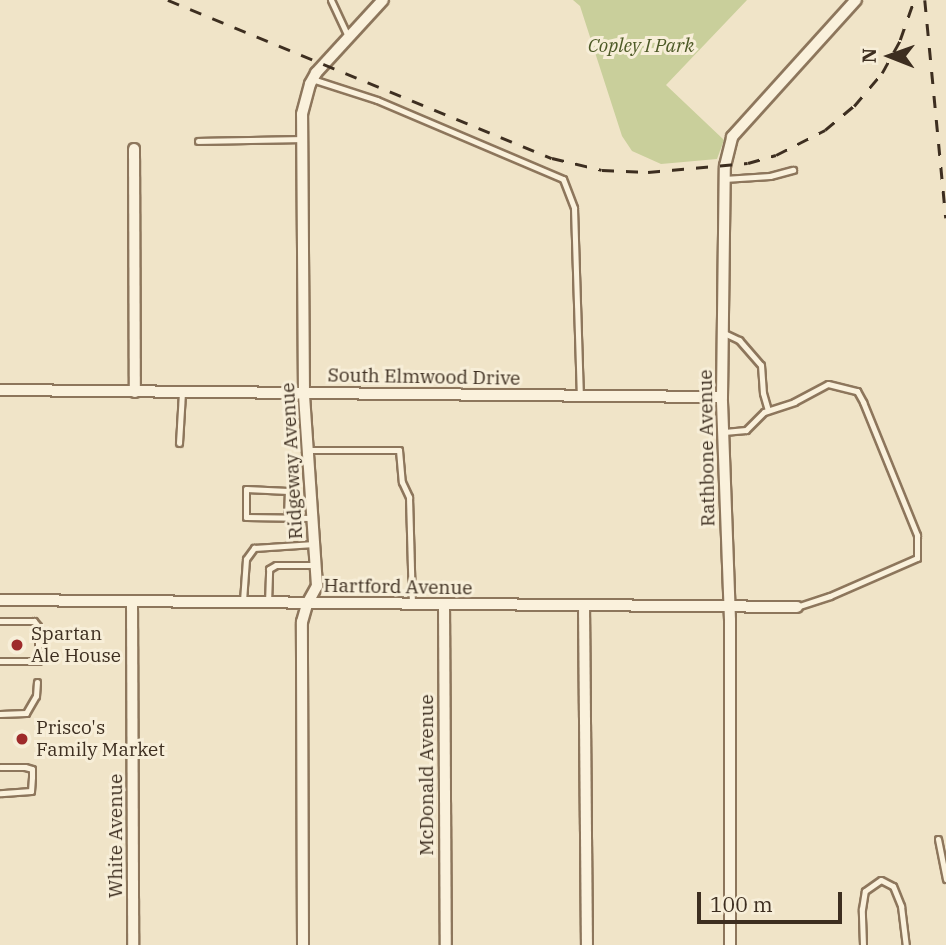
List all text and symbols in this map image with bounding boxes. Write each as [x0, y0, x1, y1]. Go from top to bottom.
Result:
north arrow [855, 21, 925, 91]
park label: Copley I Park [588, 35, 694, 57]
text: N [857, 48, 881, 63]
street label: South Elmwood Drive [327, 364, 521, 390]
street label: Rathbone Avenue [694, 369, 720, 527]
street label: Ridgeway Avenue [277, 382, 307, 540]
street label: Hartford Avenue [323, 574, 473, 600]
place label: Spartan Ale House [31, 623, 121, 667]
marker: Spartan Ale House [9, 637, 25, 653]
street label: McDonald Avenue [416, 694, 438, 856]
place label: Prisco's Family Market [36, 717, 165, 761]
marker: Prisco's Family Market [14, 731, 30, 747]
street label: White Avenue [105, 774, 127, 898]
scale bar [701, 878, 846, 922]
text: 100 m [710, 890, 773, 918]

